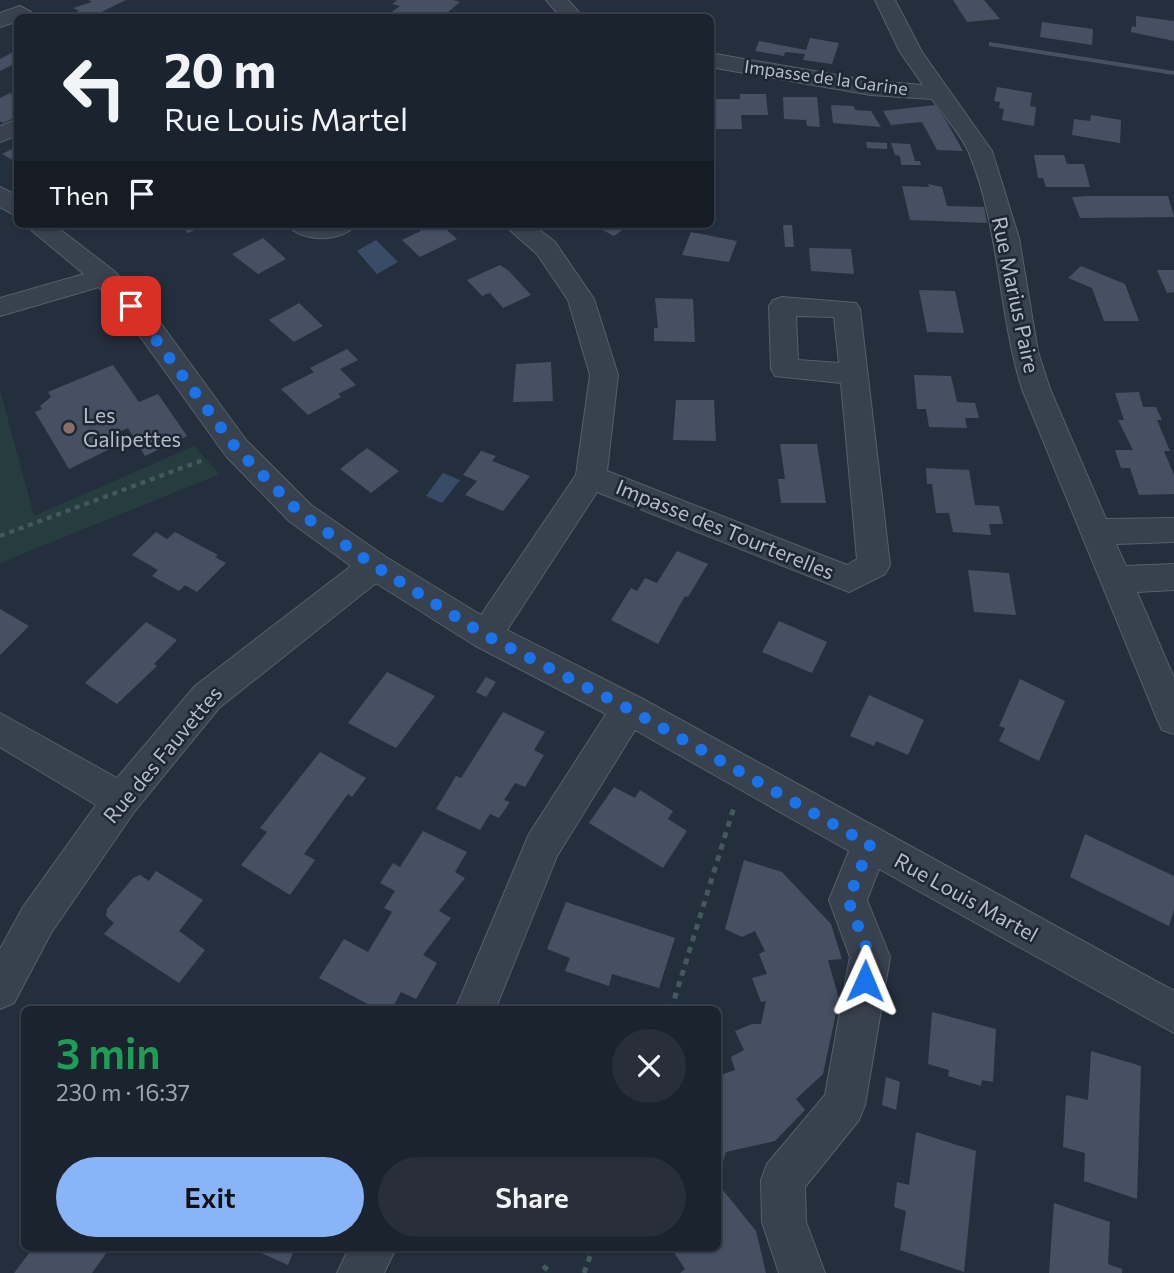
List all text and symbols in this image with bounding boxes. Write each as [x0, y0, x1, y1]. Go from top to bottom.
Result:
text: 20 m [164, 38, 276, 98]
icon: left [49, 42, 140, 133]
street label: Impasse de la Garine [743, 55, 909, 99]
text: Rue Louis Martel [164, 98, 408, 138]
icon: arrive [123, 175, 161, 213]
text: Then [49, 179, 109, 210]
street label: Rue Marius Paire [988, 214, 1045, 375]
pin [101, 276, 161, 336]
icon: arrive [112, 287, 150, 325]
place label: Les Galipettes [83, 402, 181, 451]
marker: Les Galipettes [61, 420, 77, 436]
street label: Impasse des Tourterelles [613, 473, 838, 584]
street label: Rue des Fauvettes [97, 681, 226, 828]
street label: Rue Louis Martel [891, 847, 1043, 946]
position arrow [828, 944, 902, 1018]
text: 3 min [56, 1026, 161, 1078]
button: close [612, 1029, 686, 1103]
text: 230 m · 16:37 [56, 1078, 190, 1106]
button: Exit [56, 1157, 364, 1237]
button: Share [378, 1157, 686, 1237]

